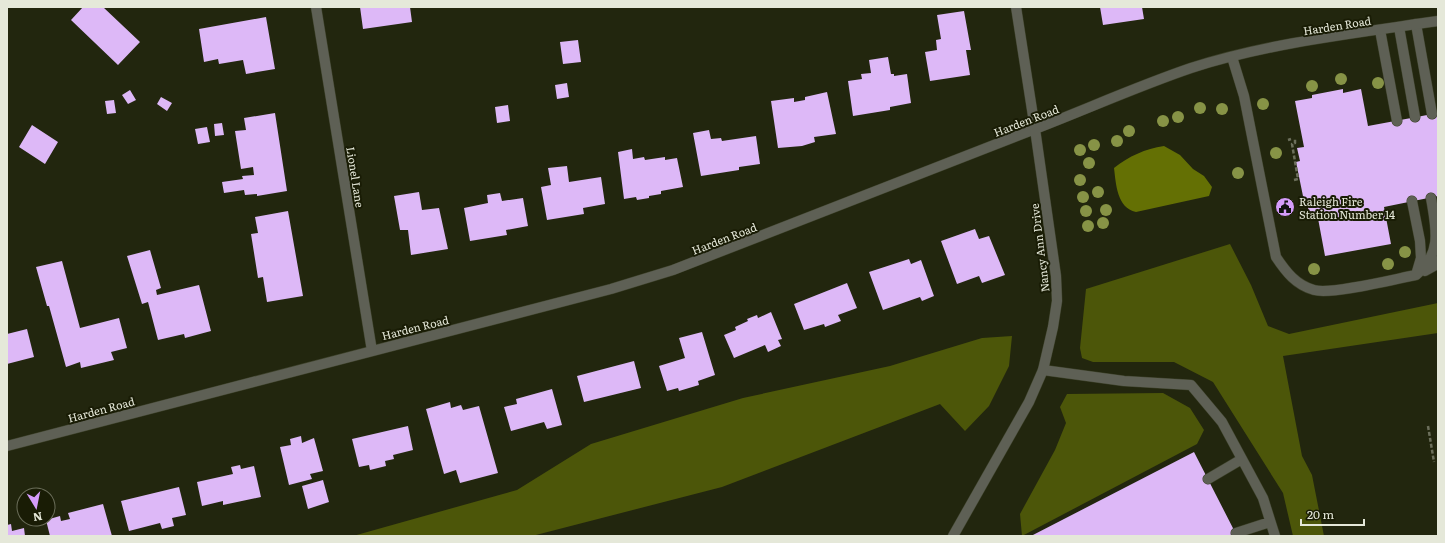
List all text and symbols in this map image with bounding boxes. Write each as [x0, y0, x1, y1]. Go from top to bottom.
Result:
street label: Harden Road [1302, 12, 1372, 38]
street label: Harden Road [991, 100, 1061, 140]
street label: Lionel Lane [343, 145, 369, 209]
place label: Raleigh Fire Station Number 14 [1299, 193, 1395, 222]
public building icon: Raleigh Fire Station Number 14 [1274, 196, 1296, 218]
street label: Nancy Ann Drive [1026, 203, 1052, 293]
street label: Harden Road [689, 218, 759, 258]
street label: Harden Road [380, 311, 450, 343]
street label: Harden Road [66, 392, 136, 426]
north arrow [16, 487, 56, 527]
scale bar [1301, 501, 1364, 527]
text: 20 m [1307, 505, 1334, 523]
text: N [32, 509, 44, 527]

